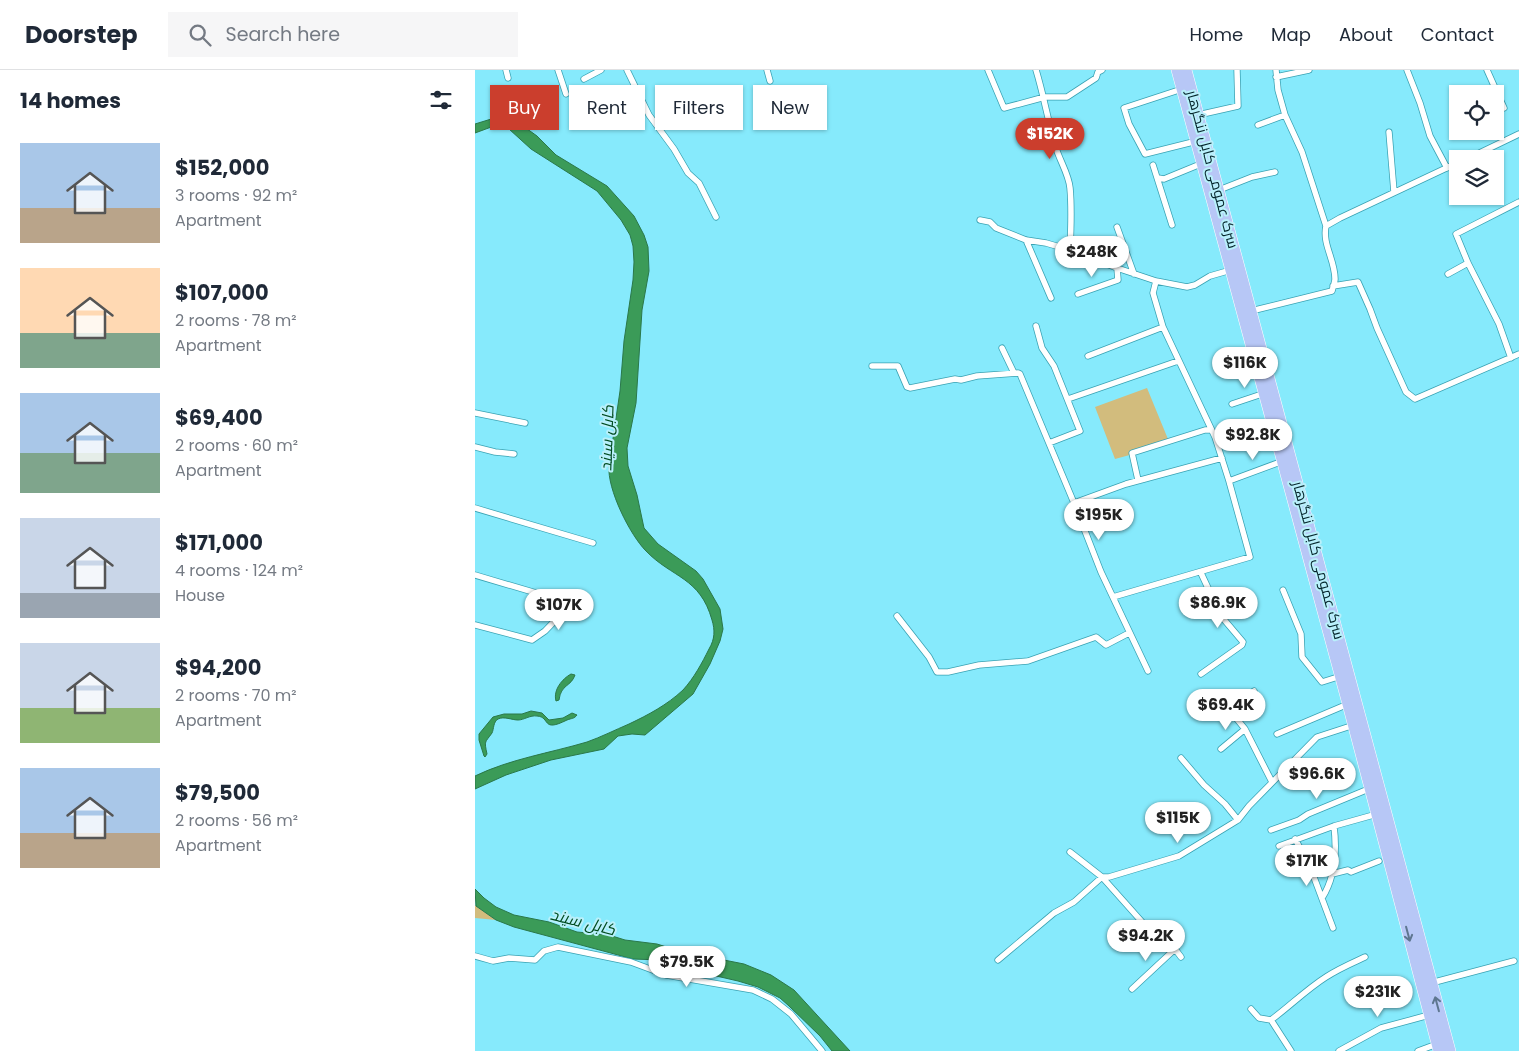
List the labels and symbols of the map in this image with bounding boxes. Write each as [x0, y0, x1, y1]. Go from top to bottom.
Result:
street label: سرک عمومی کابل ننگرهار [1181, 87, 1244, 251]
pin: $152K [1015, 118, 1085, 160]
pin: $248K [1057, 236, 1127, 278]
pin: $116K [1210, 346, 1280, 389]
water label: کابل سيند [594, 405, 620, 471]
pin: $92.8K [1212, 418, 1294, 461]
street label: سرک عمومی کابل ننگرهار [1287, 478, 1350, 642]
pin: $195K [1064, 498, 1134, 541]
pin: $86.9K [1177, 586, 1259, 629]
pin: $107K [524, 588, 594, 631]
pin: $69.4K [1185, 688, 1267, 731]
pin: $96.6K [1276, 758, 1358, 800]
pin: $115K [1143, 802, 1213, 844]
pin: $171K [1272, 844, 1342, 887]
water label: کابل سيند [548, 903, 618, 941]
pin: $94.2K [1105, 920, 1187, 962]
one-way arrow [1404, 925, 1414, 941]
pin: $79.5K [646, 946, 728, 988]
pin: $231K [1343, 976, 1413, 1018]
one-way arrow [1432, 996, 1441, 1012]

